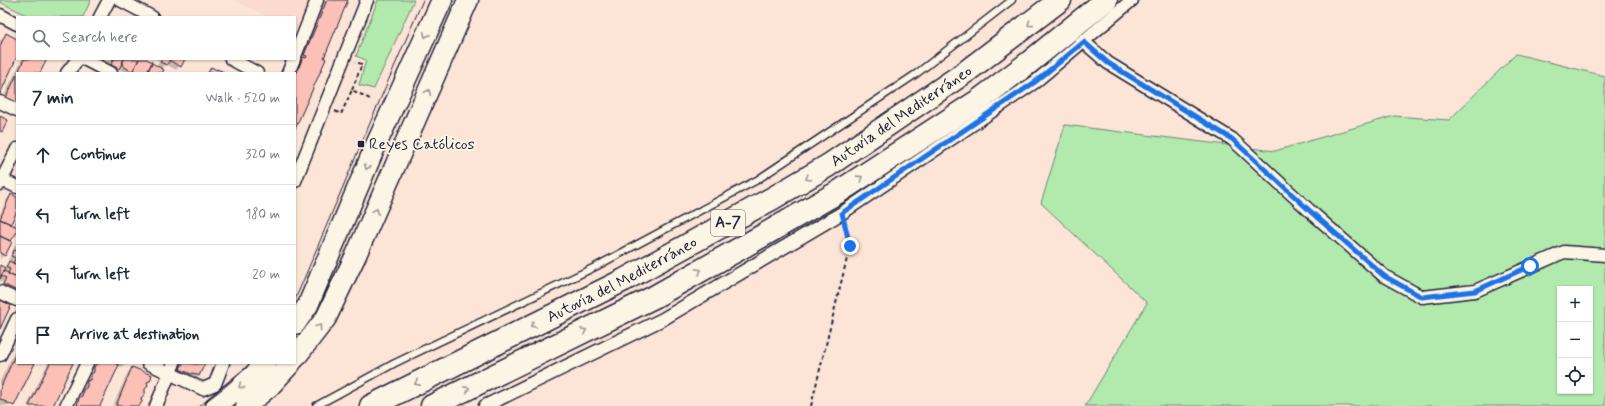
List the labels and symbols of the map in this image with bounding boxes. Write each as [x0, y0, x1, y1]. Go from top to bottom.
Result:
one-way arrow [1027, 19, 1034, 26]
one-way arrow [423, 31, 431, 39]
street label: Autovía del Mediterráneo [826, 60, 976, 171]
one-way arrow [423, 88, 431, 96]
place label: Reyes Católicos [369, 134, 475, 155]
marker: Reyes Católicos [356, 139, 366, 149]
one-way arrow [364, 162, 372, 170]
one-way arrow [805, 173, 812, 180]
one-way arrow [856, 175, 863, 183]
one-way arrow [371, 207, 379, 215]
road number: A-7 [711, 210, 745, 236]
street label: Autovía del Mediterráneo [543, 231, 701, 327]
route end [841, 237, 859, 255]
route start [1521, 257, 1539, 275]
one-way arrow [695, 269, 702, 276]
one-way arrow [530, 320, 537, 328]
one-way arrow [314, 325, 321, 332]
one-way arrow [580, 329, 587, 336]
one-way arrow [413, 379, 421, 386]
one-way arrow [239, 381, 246, 388]
one-way arrow [463, 386, 471, 393]

